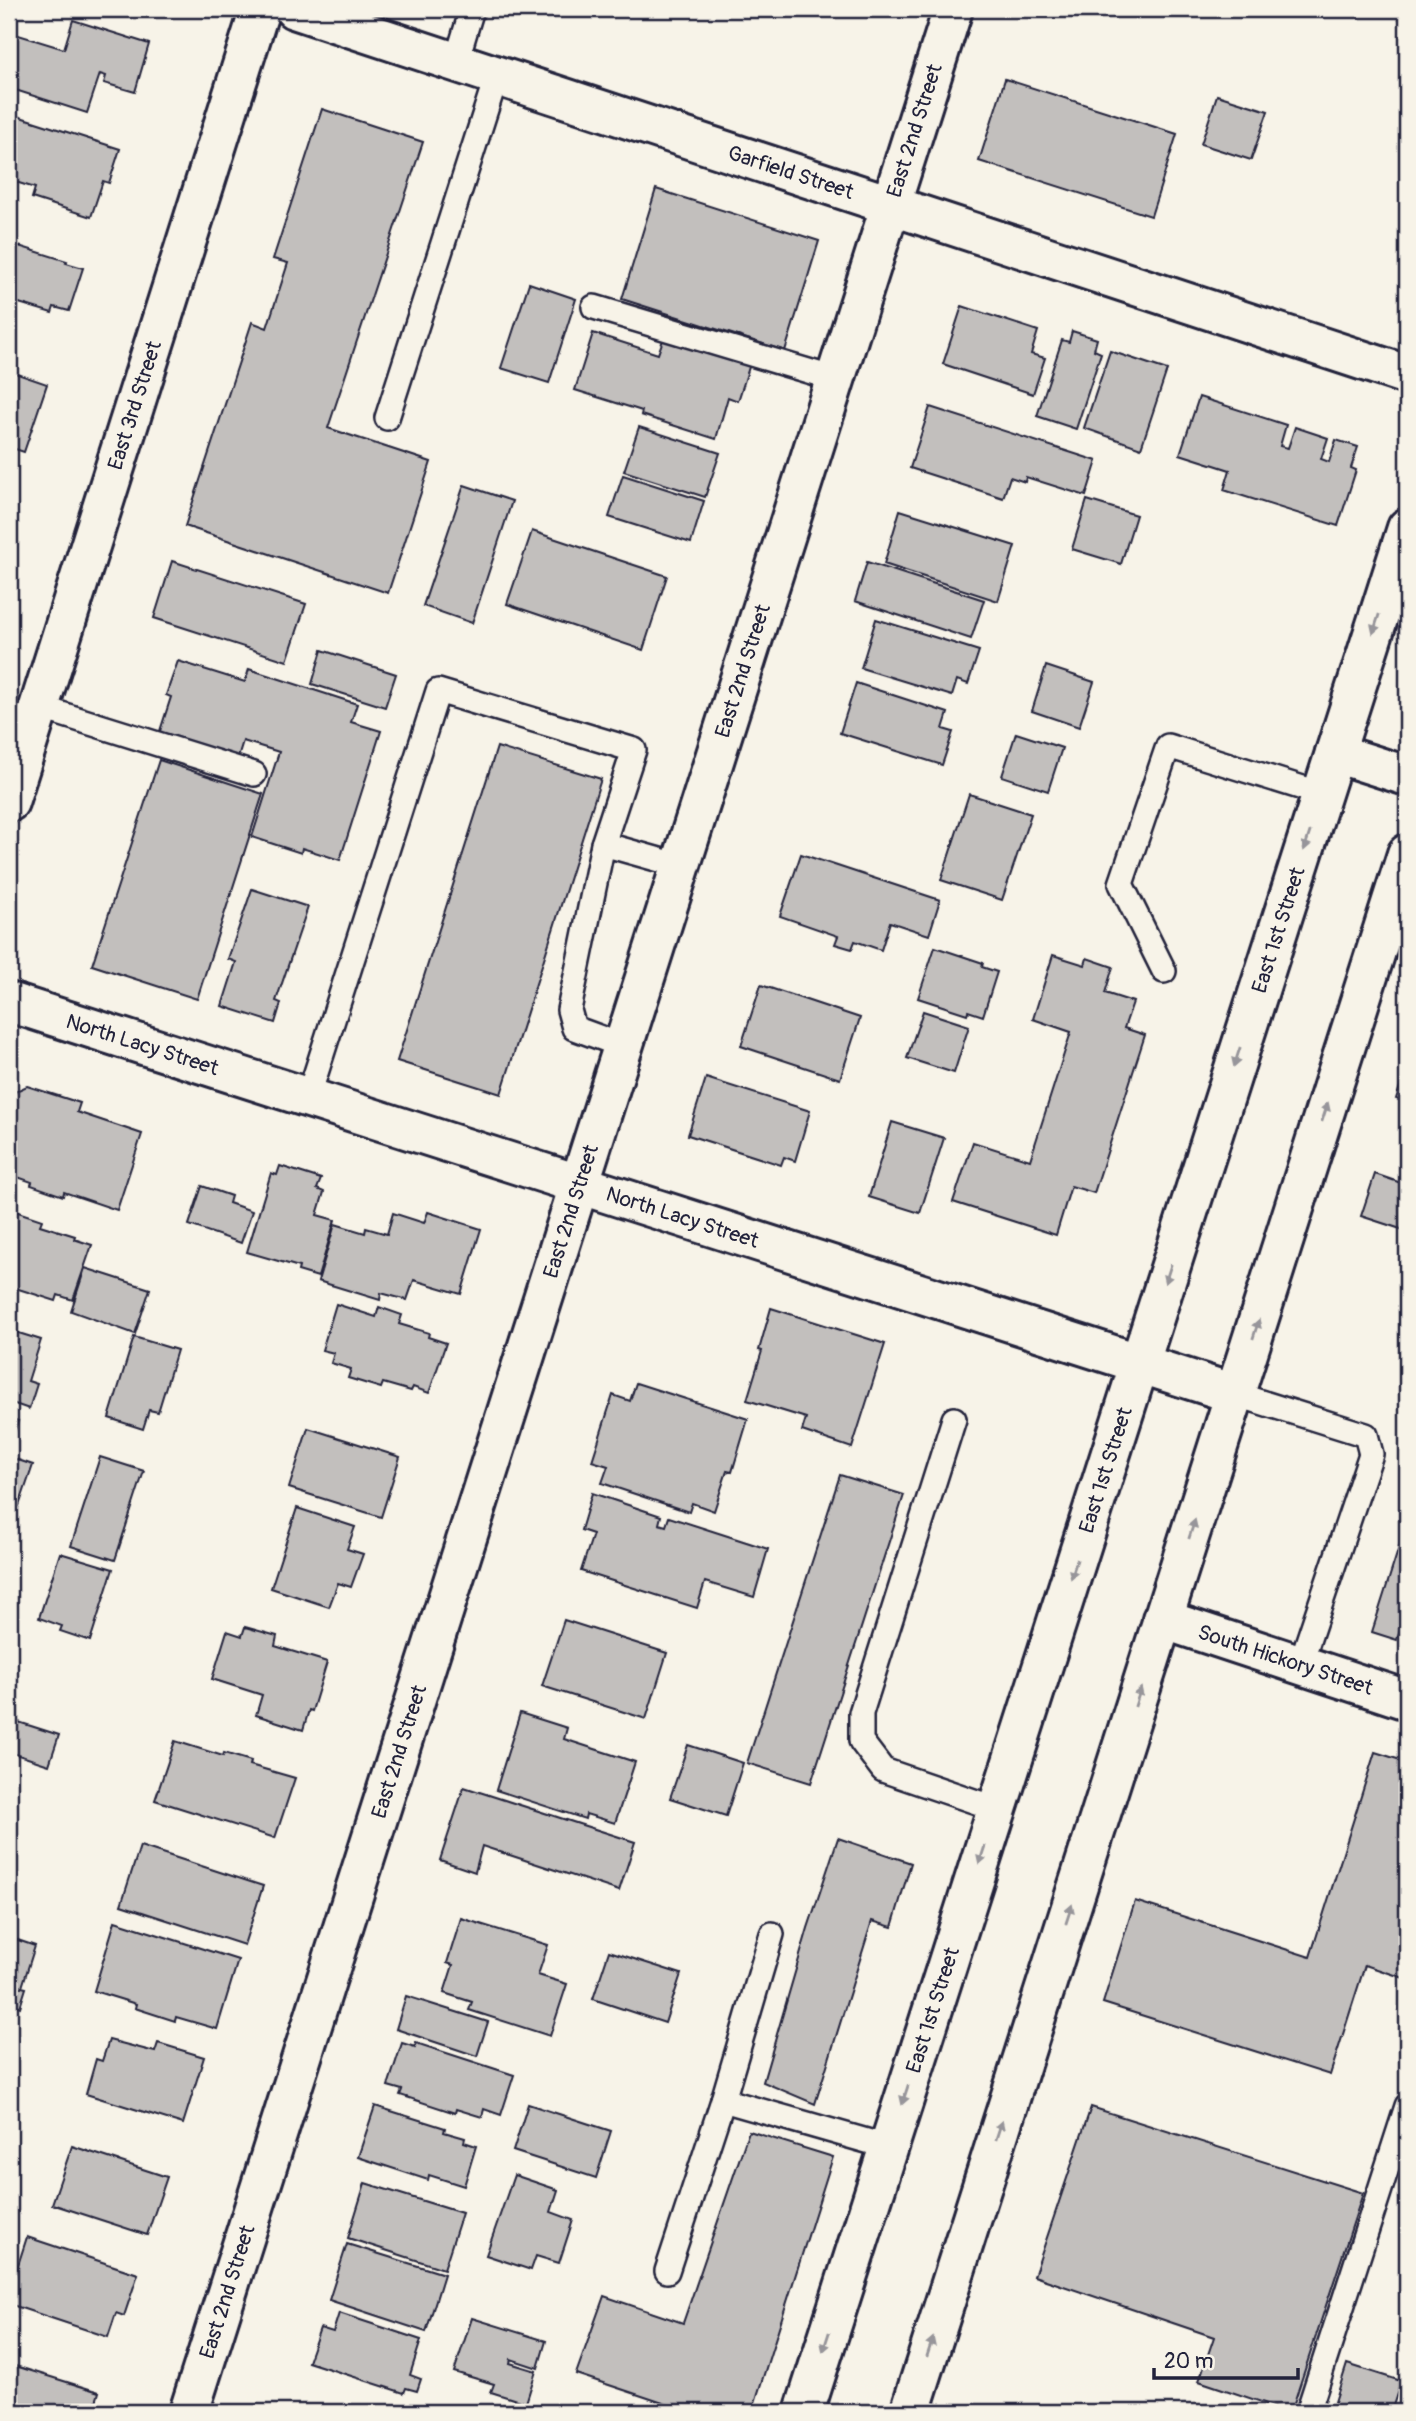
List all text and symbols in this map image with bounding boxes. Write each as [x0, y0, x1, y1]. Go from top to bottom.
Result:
street label: East 2nd Street [881, 60, 949, 201]
street label: Garfield Street [724, 140, 857, 206]
street label: East 3rd Street [102, 337, 168, 473]
street label: East 2nd Street [709, 600, 777, 741]
one-way arrow [1371, 614, 1381, 635]
one-way arrow [1301, 830, 1312, 851]
street label: East 1st Street [1246, 863, 1312, 997]
street label: North Lacy Street [63, 1008, 222, 1082]
one-way arrow [1232, 1047, 1242, 1068]
one-way arrow [1320, 1101, 1331, 1122]
street label: East 2nd Street [537, 1141, 605, 1282]
street label: North Lacy Street [603, 1181, 762, 1255]
one-way arrow [1162, 1264, 1173, 1285]
one-way arrow [1251, 1318, 1261, 1339]
street label: East 1st Street [1073, 1403, 1139, 1537]
one-way arrow [1187, 1518, 1197, 1539]
one-way arrow [1068, 1558, 1079, 1579]
street label: South Hickory Street [1194, 1619, 1377, 1702]
street label: East 2nd Street [366, 1681, 433, 1822]
one-way arrow [1133, 1686, 1143, 1707]
one-way arrow [976, 1845, 987, 1866]
one-way arrow [1064, 1903, 1074, 1924]
street label: East 1st Street [900, 1943, 966, 2077]
one-way arrow [899, 2085, 910, 2106]
one-way arrow [995, 2120, 1005, 2141]
street label: East 2nd Street [194, 2221, 262, 2362]
one-way arrow [820, 2332, 831, 2353]
one-way arrow [926, 2337, 936, 2358]
scale bar [1154, 2337, 1297, 2381]
text: 20 m [1164, 2348, 1213, 2375]

